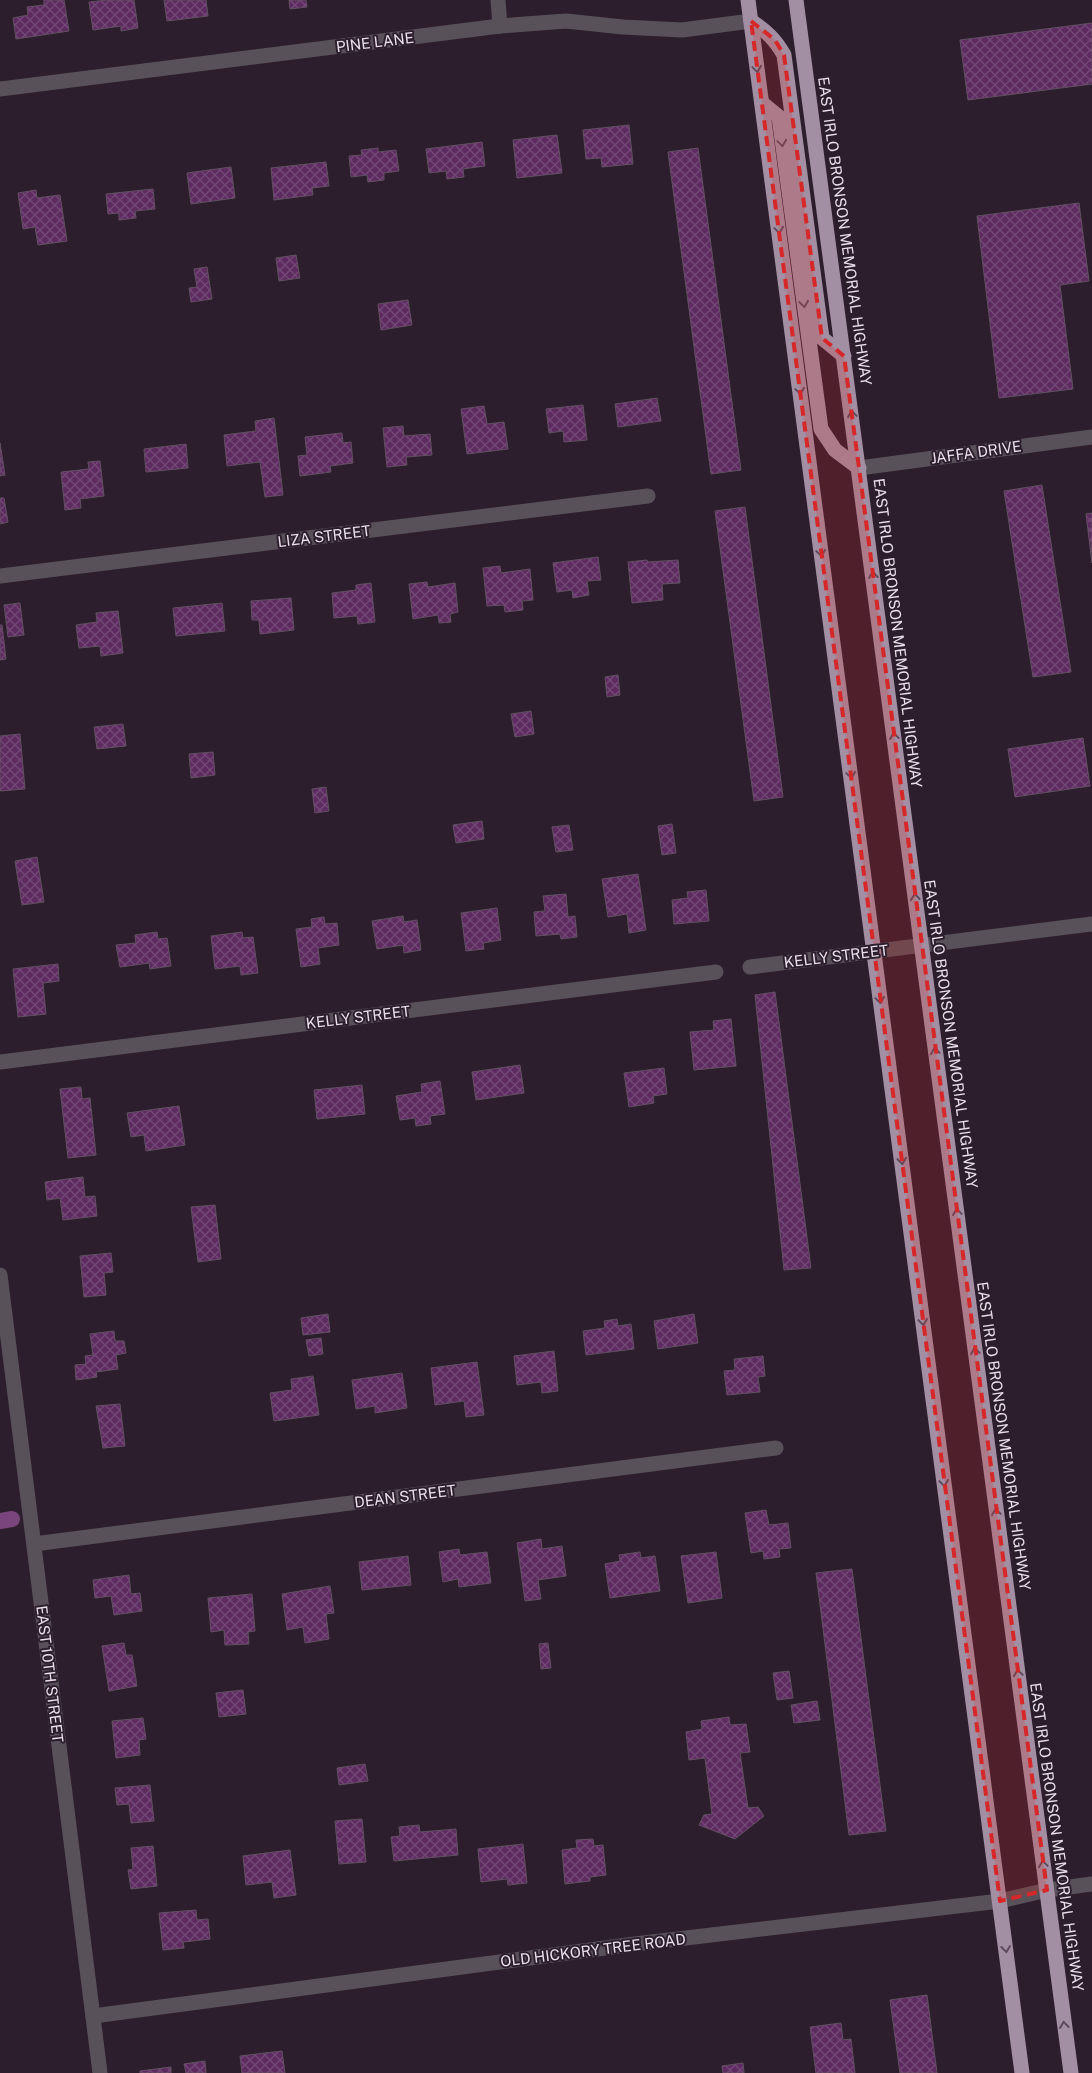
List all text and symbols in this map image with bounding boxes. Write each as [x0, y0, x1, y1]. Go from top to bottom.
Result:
street label: PINE LANE [335, 29, 415, 55]
one-way arrow [751, 66, 762, 74]
street label: EAST IRLO BRONSON MEMORIAL HIGHWAY [815, 76, 875, 386]
one-way arrow [776, 140, 787, 148]
one-way arrow [773, 226, 783, 235]
one-way arrow [798, 301, 809, 309]
one-way arrow [794, 388, 805, 396]
one-way arrow [847, 410, 858, 418]
street label: JAFFA DRIVE [930, 437, 1022, 467]
street label: EAST IRLO BRONSON MEMORIAL HIGHWAY [871, 477, 925, 789]
street label: LIZA STREET [277, 522, 372, 550]
one-way arrow [815, 549, 826, 557]
one-way arrow [868, 571, 879, 579]
one-way arrow [889, 732, 900, 740]
one-way arrow [845, 771, 855, 779]
street label: EAST IRLO BRONSON MEMORIAL HIGHWAY [921, 879, 981, 1189]
one-way arrow [910, 893, 921, 901]
street label: KELLY STREET [783, 941, 889, 971]
one-way arrow [874, 996, 885, 1004]
street label: KELLY STREET [305, 1002, 411, 1032]
one-way arrow [930, 1047, 941, 1055]
one-way arrow [896, 1157, 906, 1165]
one-way arrow [952, 1208, 962, 1217]
street label: EAST IRLO BRONSON MEMORIAL HIGHWAY [974, 1281, 1034, 1591]
one-way arrow [917, 1318, 928, 1326]
one-way arrow [970, 1347, 981, 1355]
one-way arrow [938, 1480, 949, 1488]
street label: DEAN STREET [353, 1481, 457, 1511]
one-way arrow [991, 1508, 1002, 1516]
street label: EAST 10TH STREET [33, 1604, 67, 1744]
one-way arrow [1013, 1669, 1023, 1678]
street label: EAST IRLO BRONSON MEMORIAL HIGHWAY [1027, 1682, 1087, 1992]
one-way arrow [1038, 1859, 1049, 1867]
street label: OLD HICKORY TREE ROAD [499, 1930, 687, 1970]
one-way arrow [1000, 1946, 1011, 1954]
one-way arrow [1059, 2020, 1070, 2028]

